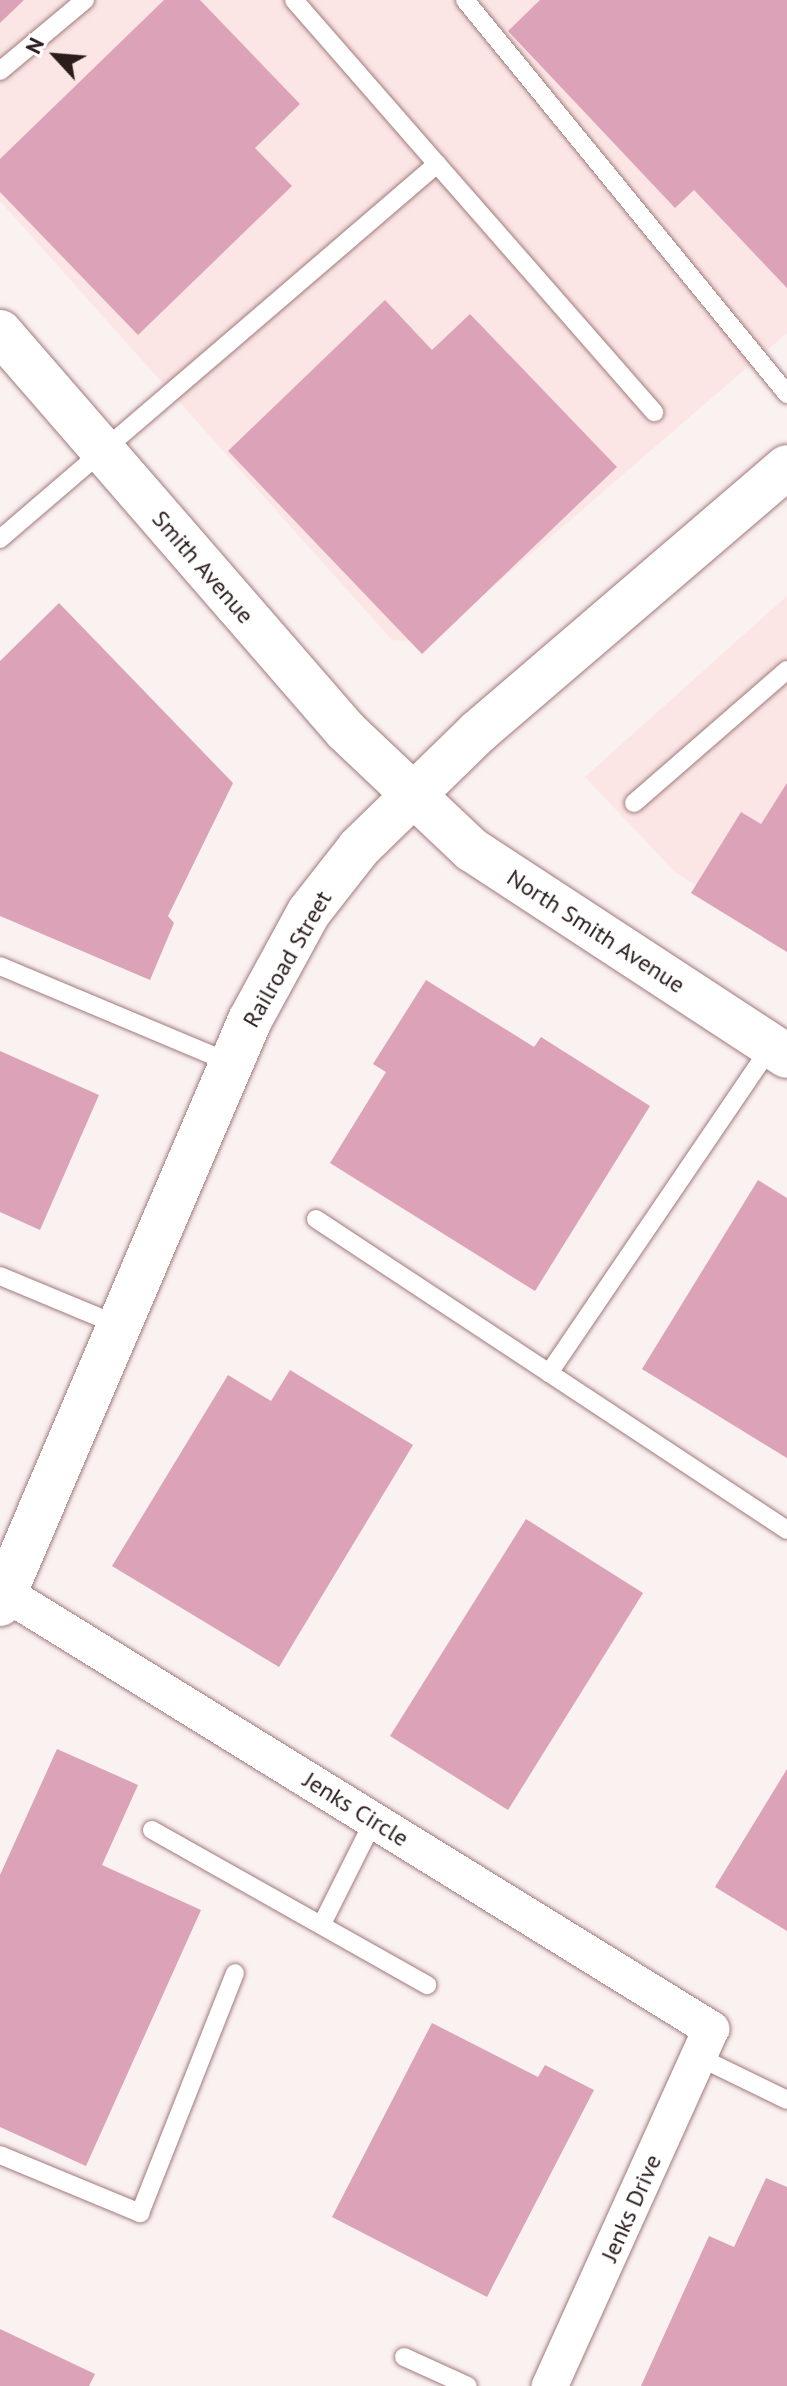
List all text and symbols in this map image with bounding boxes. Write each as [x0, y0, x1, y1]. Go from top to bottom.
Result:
north arrow [16, 16, 96, 96]
text: N [19, 33, 50, 58]
street label: Smith Avenue [146, 504, 260, 630]
street label: North Smith Avenue [501, 863, 691, 999]
street label: Railroad Street [236, 886, 338, 1032]
street label: Jenks Circle [298, 1765, 414, 1853]
street label: Jenks Drive [595, 2150, 667, 2266]

